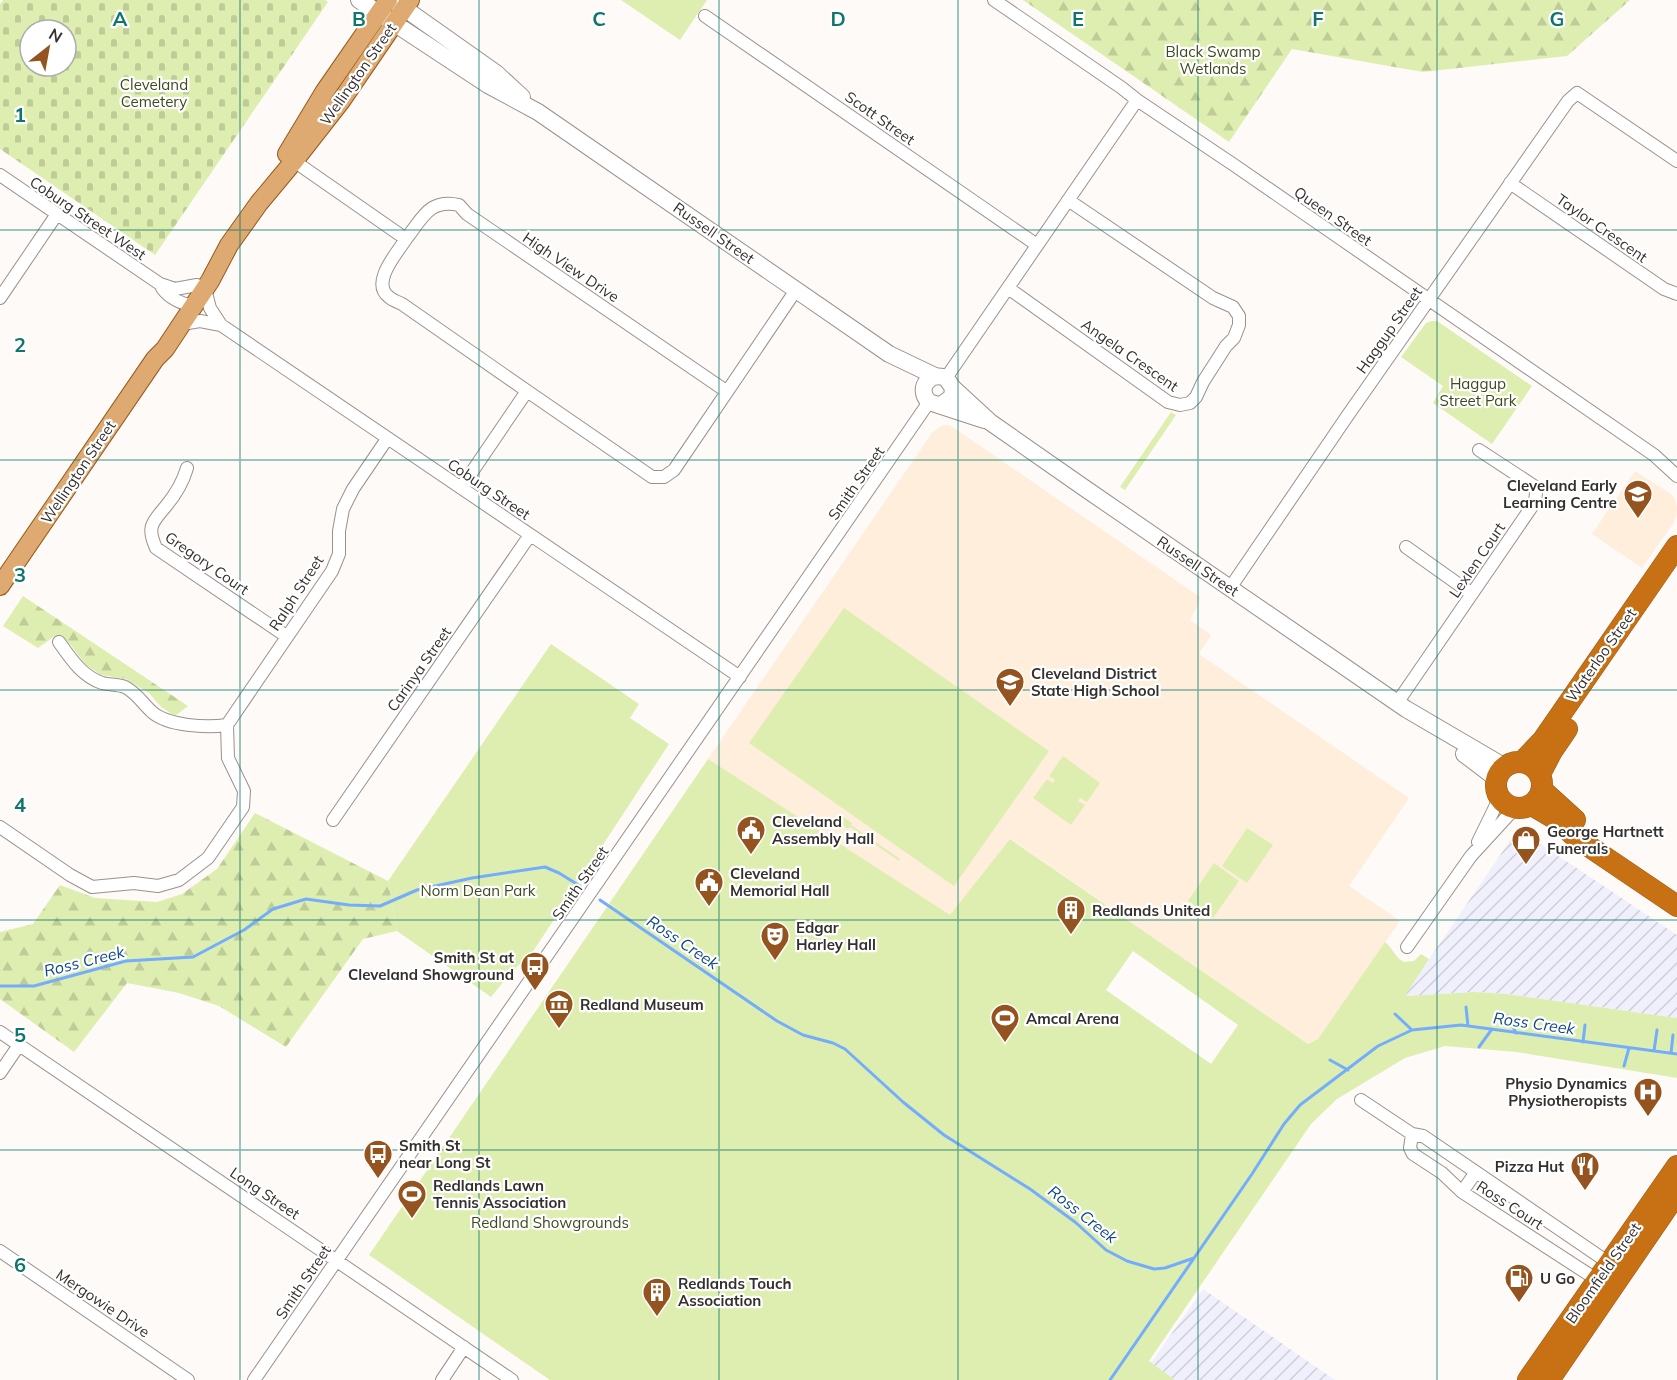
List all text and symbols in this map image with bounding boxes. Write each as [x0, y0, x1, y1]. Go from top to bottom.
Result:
text: A [113, 6, 128, 31]
text: B [352, 6, 366, 31]
text: C [592, 6, 606, 31]
text: D [830, 6, 846, 31]
text: E [1072, 6, 1084, 31]
text: F [1312, 6, 1324, 31]
text: G [1550, 6, 1564, 31]
north arrow [18, 18, 78, 78]
street label: Wellington Street [316, 19, 400, 129]
text: N [45, 23, 66, 47]
park label: Black Swamp Wetlands [1165, 42, 1261, 78]
park label: Cleveland Cemetery [120, 75, 188, 111]
street label: Scott Street [841, 87, 919, 149]
text: 1 [14, 102, 26, 127]
street label: Coburg Street West [26, 172, 150, 264]
street label: Queen Street [1290, 182, 1376, 250]
street label: Taylor Crescent [1553, 190, 1651, 266]
street label: Russell Street [670, 198, 758, 268]
street label: High View Drive [519, 228, 623, 306]
street label: Haggup Street [1352, 283, 1426, 377]
street label: Angela Crescent [1078, 314, 1182, 396]
text: 2 [14, 332, 26, 357]
park label: Haggup Street Park [1440, 374, 1517, 410]
street label: Wellington Street [36, 417, 120, 527]
street label: Smith Street [824, 443, 888, 523]
street label: Coburg Street [444, 454, 534, 524]
place label: Cleveland Early Learning Centre [1503, 476, 1618, 512]
school or university icon: Cleveland Early Learning Centre [1622, 478, 1654, 520]
street label: Lexlen Court [1445, 519, 1509, 601]
street label: Gregory Court [161, 527, 253, 599]
street label: Russell Street [1153, 532, 1243, 600]
street label: Ralph Street [265, 552, 327, 634]
text: 3 [14, 562, 26, 587]
street label: Waterloo Street [1562, 605, 1640, 705]
street label: Carinya Street [383, 623, 455, 715]
place label: Cleveland District State High School [1031, 664, 1160, 700]
school or university icon: Cleveland District State High School [994, 666, 1026, 708]
text: 4 [14, 792, 26, 817]
place label: Cleveland Assembly Hall [772, 812, 874, 848]
public building icon: Cleveland Assembly Hall [735, 814, 767, 856]
place label: George Hartnett Funerals [1547, 822, 1664, 858]
shop icon: George Hartnett Funerals [1510, 824, 1542, 866]
street label: Smith Street [548, 843, 612, 923]
place label: Cleveland Memorial Hall [730, 864, 830, 900]
public building icon: Cleveland Memorial Hall [693, 866, 725, 908]
park label: Norm Dean Park [421, 881, 536, 900]
building icon: Redlands United [1055, 894, 1087, 936]
place label: Redlands United [1092, 901, 1210, 920]
water label: Ross Creek [643, 911, 723, 974]
place label: Edgar Harley Hall [796, 918, 876, 954]
theatre icon: Edgar Harley Hall [759, 920, 791, 962]
water label: Ross Creek [42, 941, 127, 981]
place label: Smith St at Cleveland Showground [348, 948, 514, 984]
bus stop icon: Smith St at Cleveland Showground [519, 950, 551, 992]
museum icon: Redland Museum [543, 988, 575, 1030]
place label: Redland Museum [580, 995, 704, 1014]
sports icon: Amcal Arena [989, 1002, 1021, 1044]
water label: Ross Creek [1492, 1007, 1577, 1039]
place label: Amcal Arena [1026, 1009, 1119, 1028]
text: 5 [14, 1022, 26, 1047]
place label: Physio Dynamics Physiotheropists [1505, 1074, 1627, 1110]
hospital icon: Physio Dynamics Physiotheropists [1632, 1076, 1664, 1118]
place label: Smith St near Long St [399, 1136, 491, 1172]
bus stop icon: Smith St near Long St [362, 1138, 394, 1180]
restaurant icon: Pizza Hut [1569, 1150, 1601, 1192]
place label: Pizza Hut [1495, 1157, 1564, 1176]
street label: Long Street [227, 1163, 303, 1223]
place label: Redlands Lawn Tennis Association [433, 1176, 566, 1212]
street label: Ross Court [1473, 1176, 1547, 1234]
sports icon: Redlands Lawn Tennis Association [396, 1178, 428, 1220]
water label: Ross Creek [1044, 1181, 1122, 1248]
park label: Redland Showgrounds [471, 1213, 629, 1232]
street label: Bloomfield Street [1561, 1219, 1645, 1327]
street label: Smith Street [271, 1241, 335, 1323]
text: 6 [14, 1252, 26, 1277]
fuel station icon: U Go [1503, 1262, 1535, 1304]
street label: Mergowie Drive [53, 1265, 153, 1341]
place label: U Go [1540, 1269, 1575, 1288]
place label: Redlands Touch Association [678, 1274, 792, 1310]
building icon: Redlands Touch Association [641, 1276, 673, 1318]

